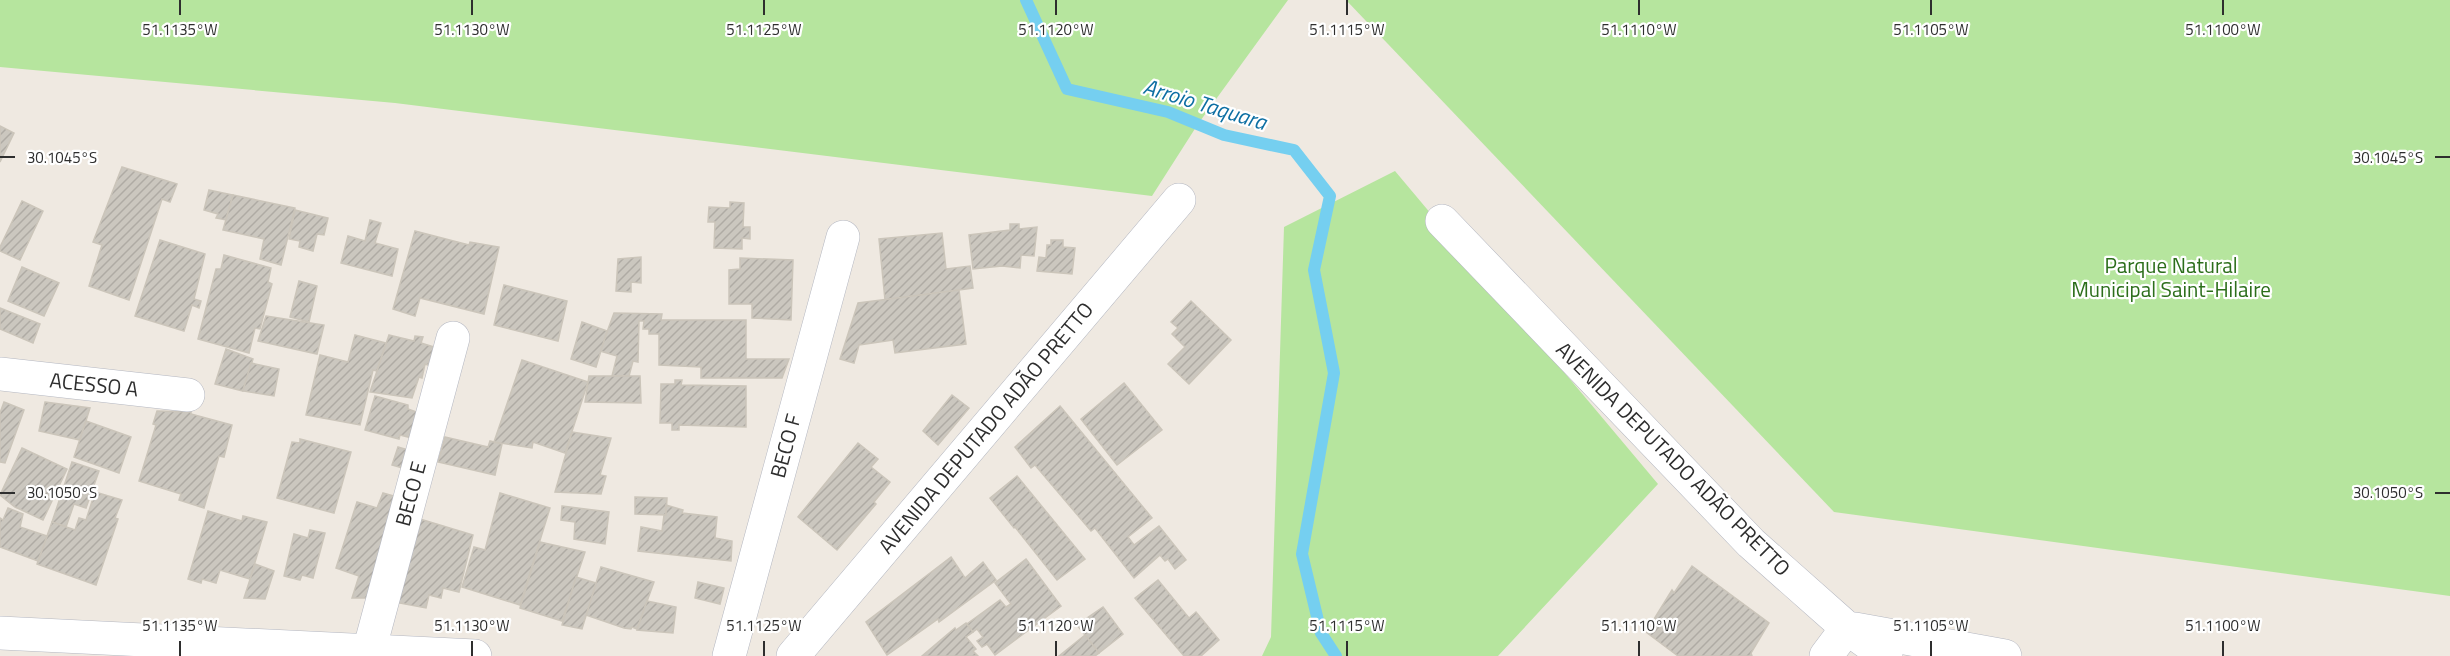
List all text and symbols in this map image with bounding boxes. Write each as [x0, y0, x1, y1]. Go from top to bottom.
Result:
text: 51.1135°W [142, 18, 218, 41]
text: 51.1130°W [434, 18, 510, 41]
text: 51.1125°W [726, 18, 802, 41]
text: 51.1120°W [1018, 18, 1094, 41]
text: 51.1115°W [1309, 18, 1385, 41]
text: 51.1110°W [1601, 18, 1677, 41]
text: 51.1105°W [1893, 18, 1969, 41]
text: 51.1100°W [2185, 18, 2261, 41]
water label: Arroio Taquara [1139, 69, 1273, 139]
text: 30.1045°S [27, 146, 97, 169]
text: 30.1045°S [2353, 146, 2423, 169]
park label: Parque Natural Municipal Saint-Hilaire [2071, 249, 2271, 305]
street label: AVENIDA DEPUTADO ADÃO PRETTO [870, 294, 1100, 560]
street label: AVENIDA DEPUTADO ADÃO PRETTO [1549, 334, 1798, 583]
street label: ACESSO A [48, 363, 141, 405]
street label: BECO F [761, 410, 809, 481]
street label: BECO E [386, 458, 434, 530]
text: 30.1050°S [27, 481, 97, 504]
text: 30.1050°S [2353, 481, 2423, 504]
text: 51.1135°W [142, 614, 218, 637]
text: 51.1130°W [434, 614, 510, 637]
text: 51.1125°W [726, 614, 802, 637]
text: 51.1120°W [1018, 614, 1094, 637]
text: 51.1115°W [1309, 614, 1385, 637]
text: 51.1110°W [1601, 614, 1677, 637]
text: 51.1105°W [1893, 614, 1969, 637]
text: 51.1100°W [2185, 614, 2261, 637]

